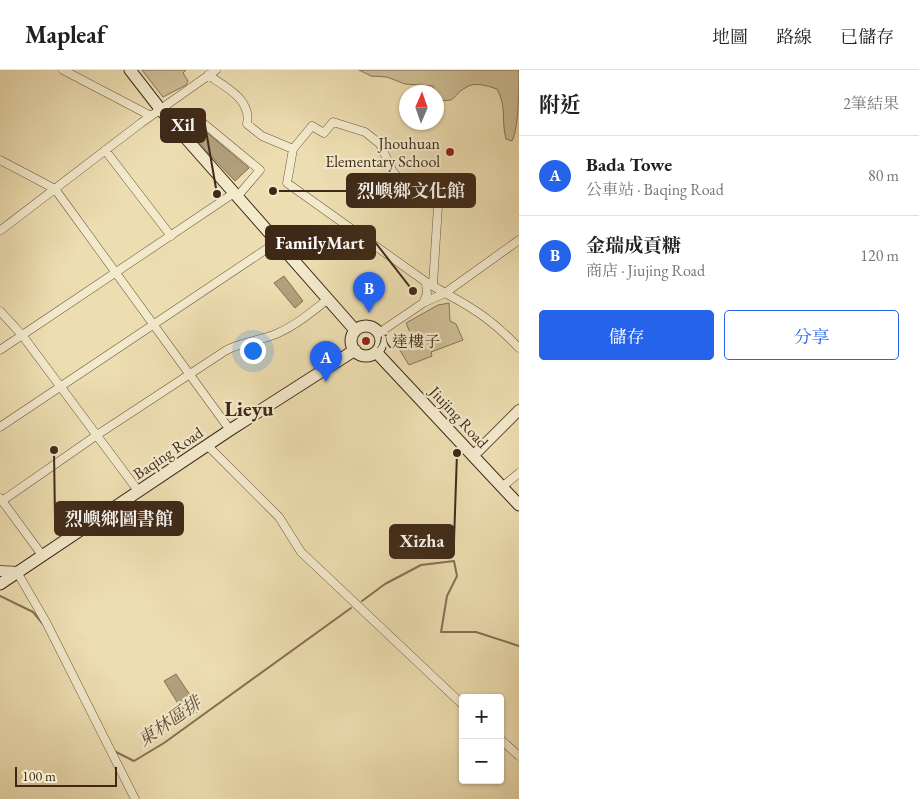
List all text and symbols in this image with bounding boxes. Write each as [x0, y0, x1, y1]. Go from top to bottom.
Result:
text: Mapleaf [25, 19, 106, 50]
text: 地圖 [712, 25, 748, 48]
text: 路線 [776, 25, 812, 48]
text: 已儲存 [840, 25, 894, 48]
north arrow [399, 85, 444, 130]
text: 附近 [539, 91, 581, 118]
text: 2筆結果 [843, 93, 899, 114]
callout: Xil [161, 109, 205, 142]
text: Xil [170, 113, 195, 136]
place label: Jhouhuan Elementary School [325, 133, 441, 172]
marker: Jhouhuan Elementary School [444, 146, 456, 158]
text: Bada Towe [586, 152, 672, 177]
text: A [549, 165, 561, 186]
text: 80 m [868, 165, 899, 186]
callout: 烈嶼鄉文化館 [347, 174, 475, 207]
text: 烈嶼鄉文化館 [357, 179, 465, 202]
text: 公車站 · Baqing Road [586, 179, 724, 200]
callout: FamilyMart [266, 226, 375, 259]
text: FamilyMart [276, 231, 365, 254]
text: 金瑞成貢糖 [586, 233, 681, 258]
text: B [550, 245, 560, 266]
text: 120 m [860, 245, 899, 266]
text: 商店 · Jiujing Road [586, 260, 705, 281]
pin: B [353, 272, 385, 313]
button: 儲存 [539, 310, 714, 360]
button: 分享 [724, 310, 899, 360]
place label: 八達樓子 [376, 331, 440, 352]
marker: 八達樓子 [360, 335, 372, 347]
your location [240, 338, 266, 364]
pin: A [310, 341, 342, 382]
street label: Jiujing Road [424, 380, 494, 453]
district label: Lieyu [225, 395, 274, 422]
street label: Baqing Road [129, 421, 208, 484]
callout: 烈嶼鄉圖書館 [55, 502, 183, 535]
text: 烈嶼鄉圖書館 [65, 507, 173, 530]
callout: Xizha [390, 525, 454, 558]
text: Xizha [399, 529, 444, 552]
water label: 東林區排 [133, 689, 208, 751]
map controls [459, 694, 504, 784]
button: + [459, 694, 504, 739]
button: − [459, 739, 504, 784]
scale bar [15, 764, 118, 787]
text: 100 m [22, 767, 56, 785]

